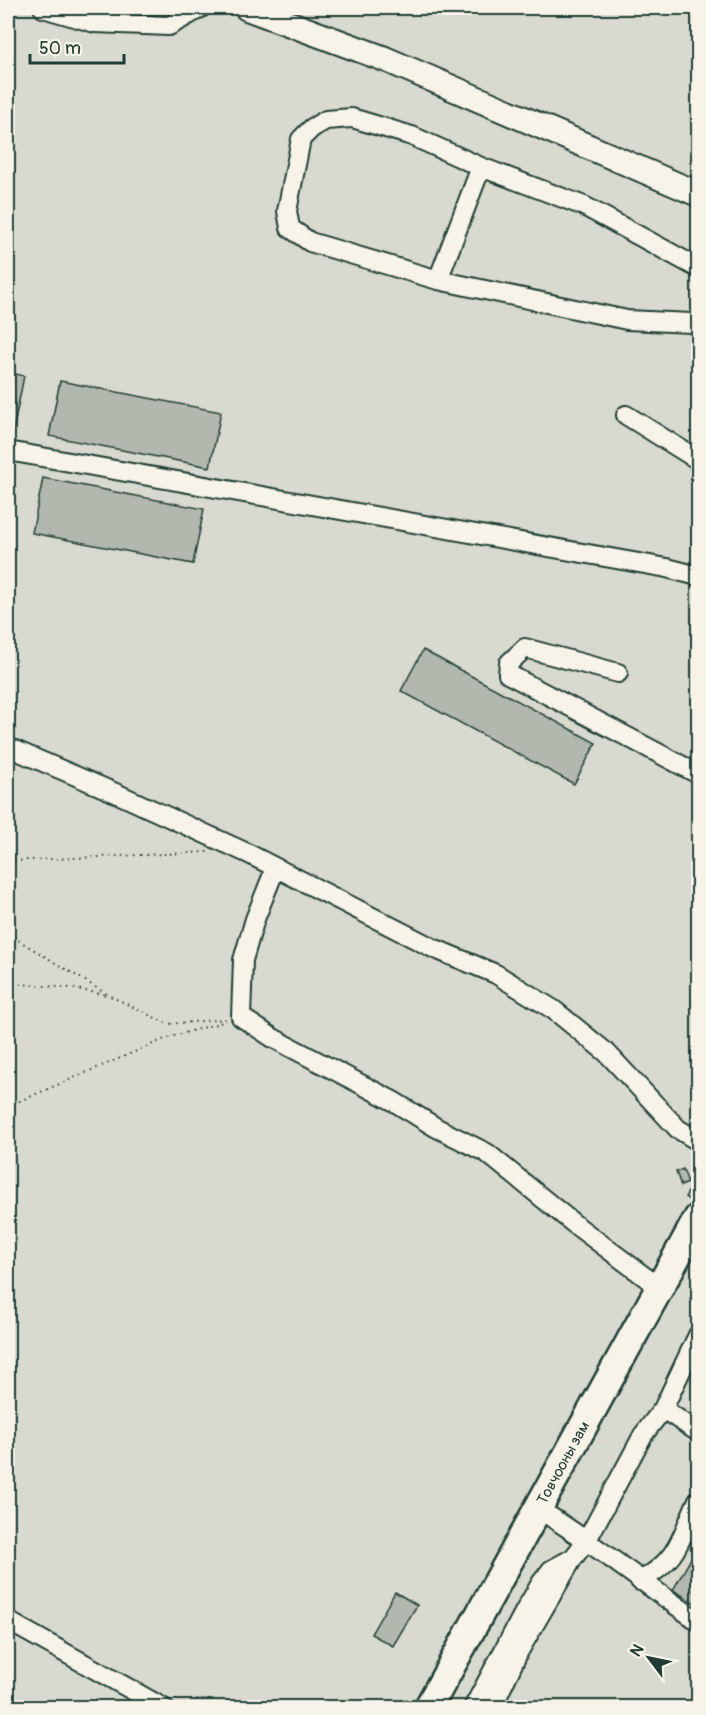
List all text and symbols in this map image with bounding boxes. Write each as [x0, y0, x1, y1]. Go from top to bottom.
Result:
scale bar [30, 27, 124, 65]
text: 50 m [39, 37, 81, 60]
street label: Товчооны зам [533, 1418, 594, 1508]
north arrow [619, 1628, 679, 1688]
text: N [626, 1641, 649, 1660]

